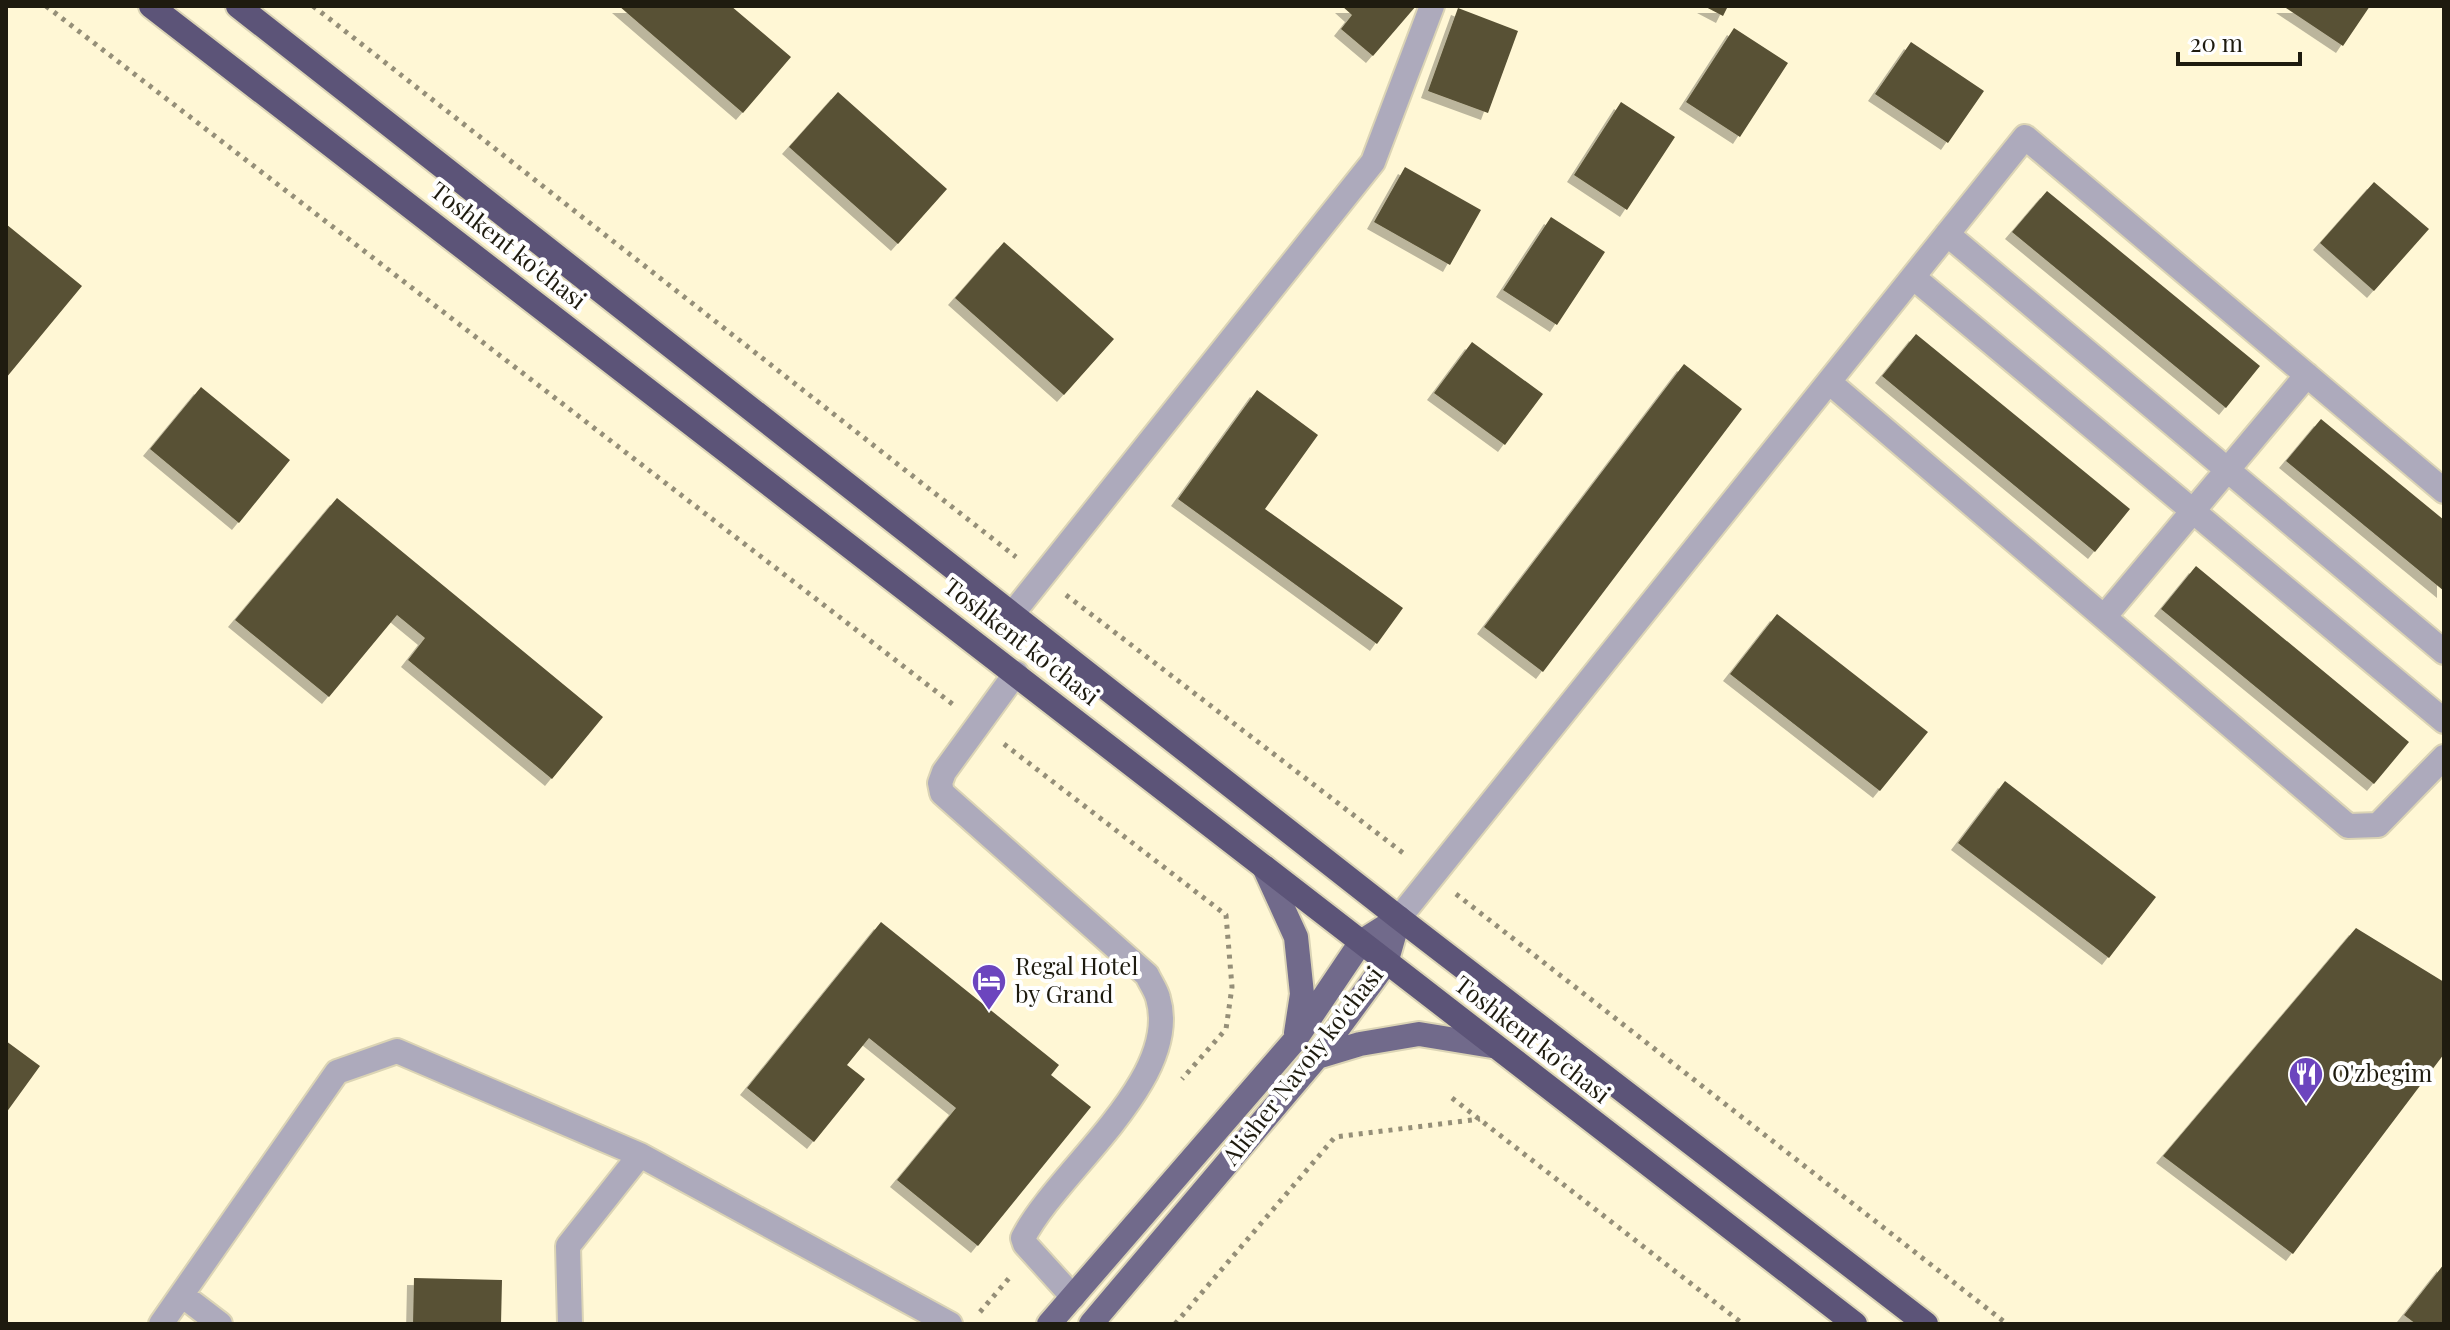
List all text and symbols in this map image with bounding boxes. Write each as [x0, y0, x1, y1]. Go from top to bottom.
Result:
scale bar [2178, 16, 2300, 66]
text: 20 m [2190, 26, 2243, 58]
street label: Toshkent ko'chasi [425, 174, 594, 315]
street label: Toshkent ko'chasi [938, 570, 1107, 711]
place label: Regal Hotel by Grand [1015, 949, 1138, 1009]
street label: Alisher Navoiy ko'chasi [1213, 959, 1389, 1171]
hotel icon: Regal Hotel by Grand [970, 962, 1008, 1012]
street label: Toshkent ko'chasi [1449, 968, 1618, 1109]
restaurant icon: O'zbegim [2287, 1055, 2325, 1105]
place label: O'zbegim [2332, 1056, 2432, 1088]

